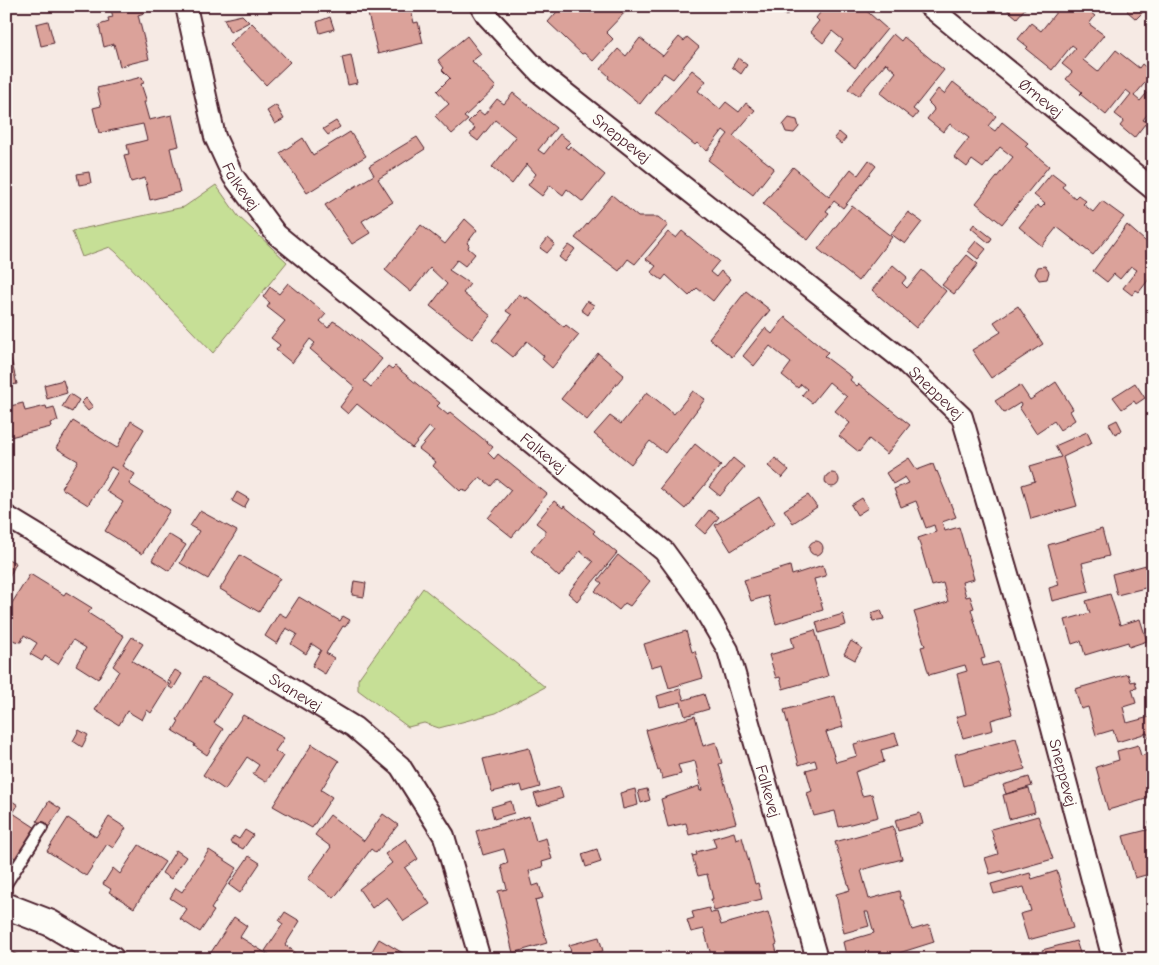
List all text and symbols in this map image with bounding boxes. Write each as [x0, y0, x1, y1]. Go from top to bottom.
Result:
street label: Ørnevej [1015, 75, 1066, 122]
street label: Sneppevej [589, 110, 654, 167]
street label: Falkevej [218, 160, 263, 214]
street label: Sneppevej [905, 363, 967, 424]
street label: Falkevej [517, 430, 570, 477]
street label: Svanevej [266, 670, 325, 715]
street label: Sneppevej [1045, 737, 1080, 808]
street label: Falkevej [752, 763, 784, 819]

